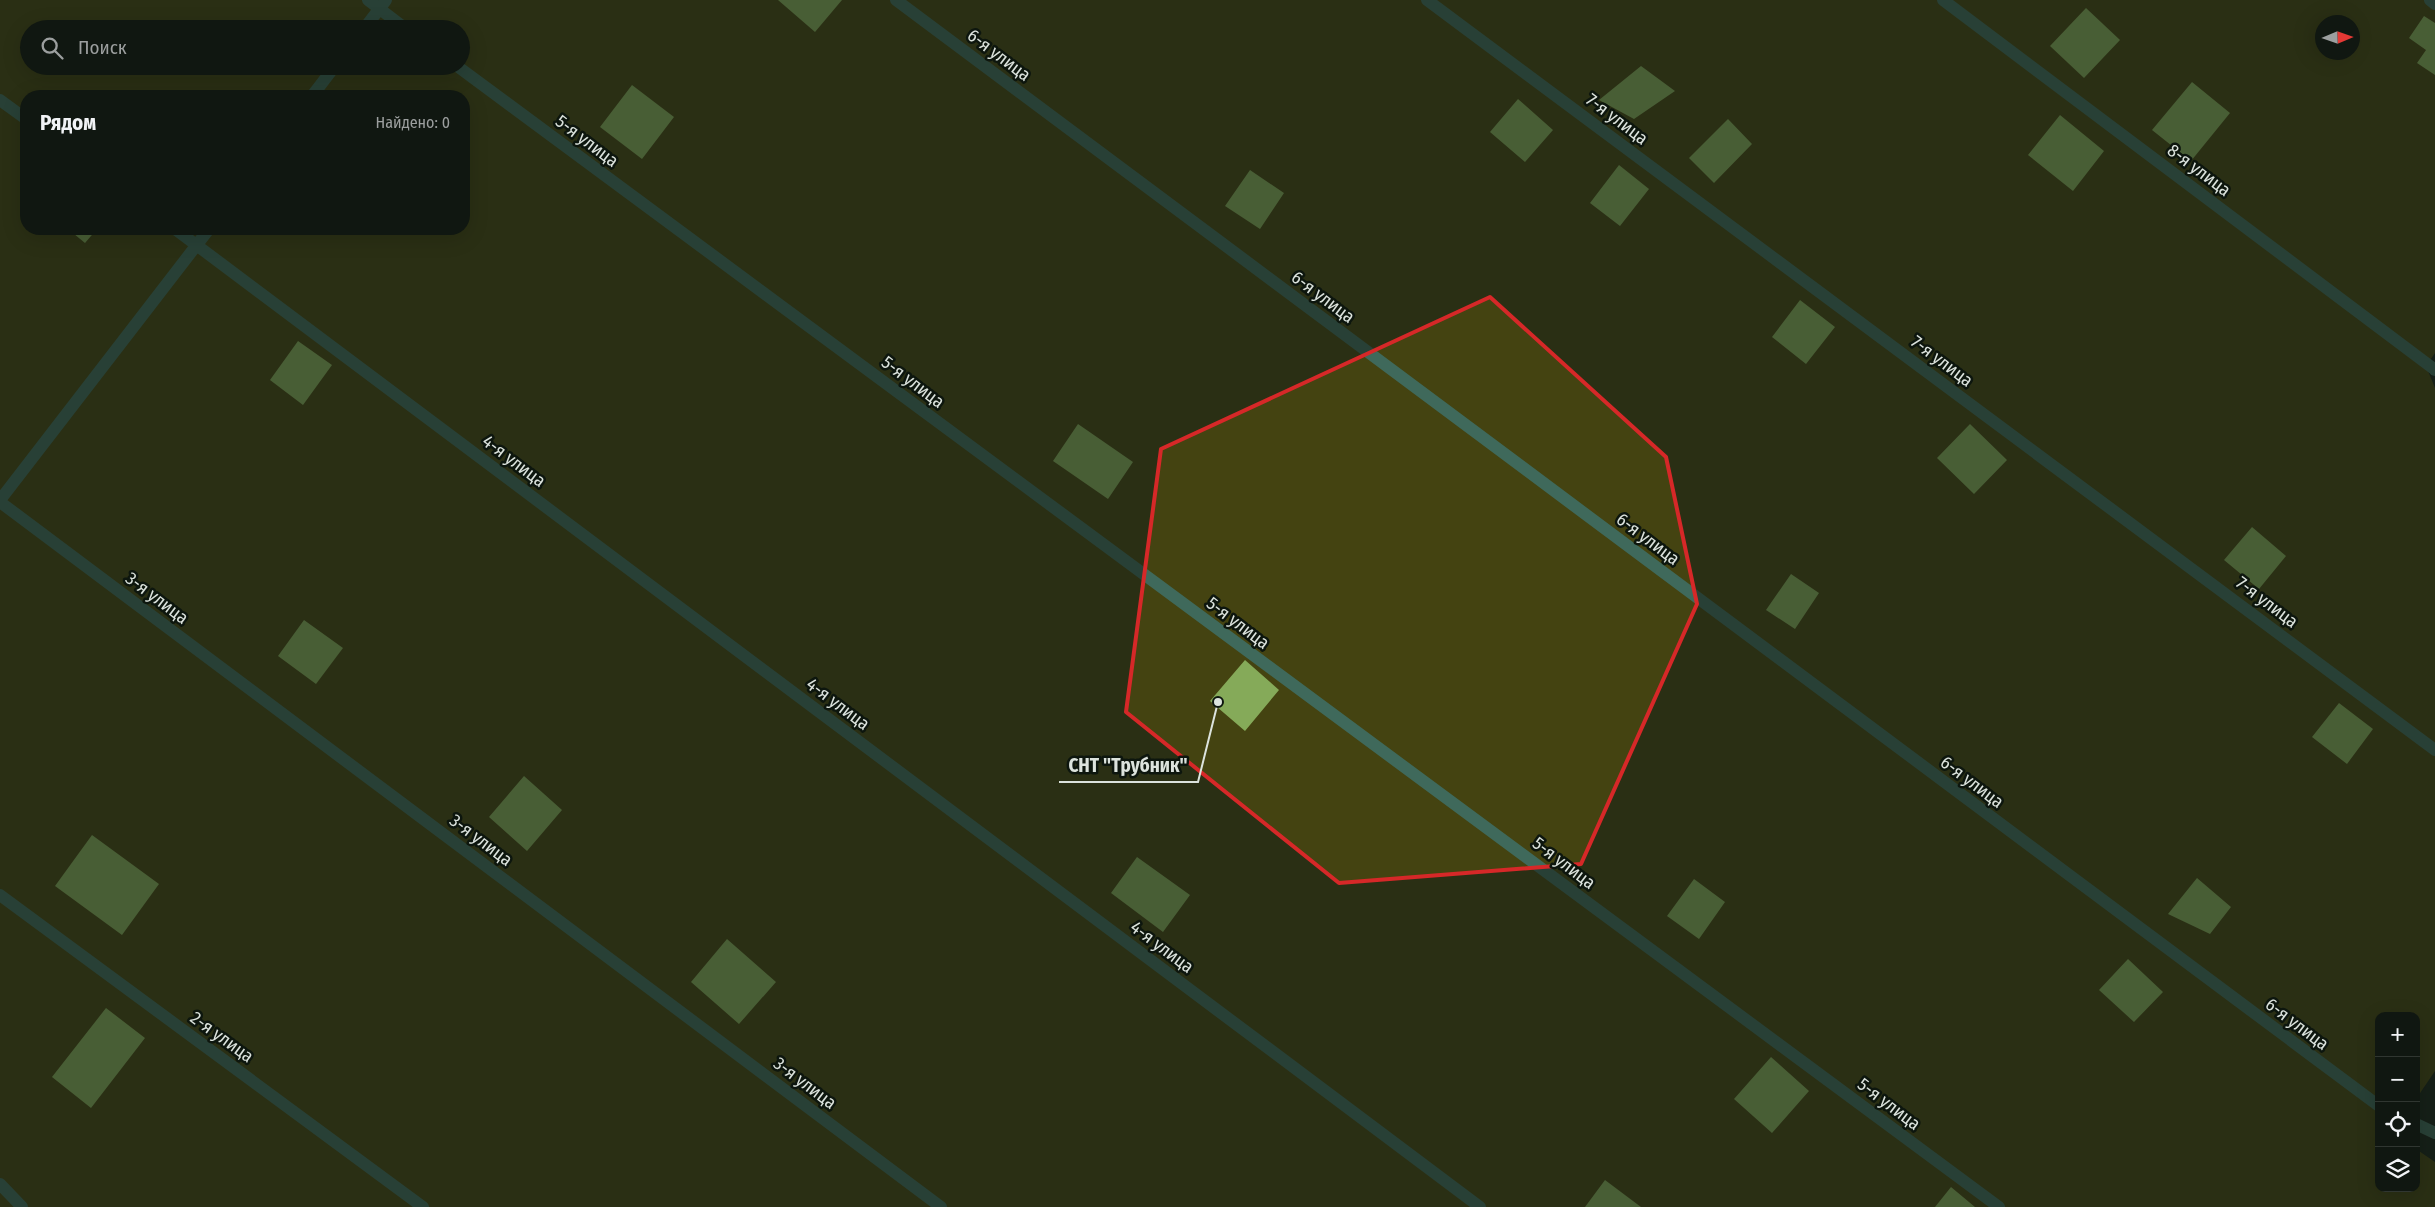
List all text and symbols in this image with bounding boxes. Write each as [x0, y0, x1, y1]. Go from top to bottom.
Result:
north arrow [2315, 15, 2360, 60]
search box [20, 20, 470, 75]
street label: 6-я улица [963, 24, 1035, 86]
icon: search [38, 34, 66, 62]
text: Поиск [78, 36, 127, 59]
street label: 7-я улица [1582, 89, 1652, 150]
text: Рядом [40, 110, 96, 136]
street label: 5-я улица [551, 110, 623, 172]
text: Найдено: 0 [376, 113, 450, 132]
street label: 8-я улица [2163, 139, 2235, 201]
street label: 6-я улица [1287, 266, 1359, 328]
street label: 7-я улица [1907, 331, 1977, 392]
street label: 5-я улица [877, 351, 949, 413]
street label: 4-я улица [478, 430, 550, 492]
street label: 6-я улица [1612, 508, 1684, 570]
street label: 3-я улица [121, 567, 193, 629]
street label: 7-я улица [2232, 572, 2302, 633]
street label: 5-я улица [1202, 592, 1274, 654]
street label: 4-я улица [802, 673, 874, 735]
callout: СНТ "Трубник" [1059, 748, 1198, 782]
street label: 6-я улица [1936, 751, 2008, 813]
text: СНТ "Трубник" [1068, 754, 1188, 777]
street label: 3-я улица [445, 809, 517, 871]
street label: 5-я улица [1528, 832, 1600, 894]
street label: 4-я улица [1126, 916, 1198, 978]
street label: 6-я улица [2261, 993, 2333, 1055]
street label: 2-я улица [186, 1007, 258, 1067]
map controls [2375, 1012, 2420, 1192]
button: + [2375, 1012, 2420, 1057]
street label: 3-я улица [769, 1052, 841, 1114]
button: − [2375, 1057, 2420, 1102]
street label: 5-я улица [1853, 1073, 1925, 1135]
button: locate [2375, 1102, 2420, 1147]
button: layers [2375, 1147, 2420, 1192]

